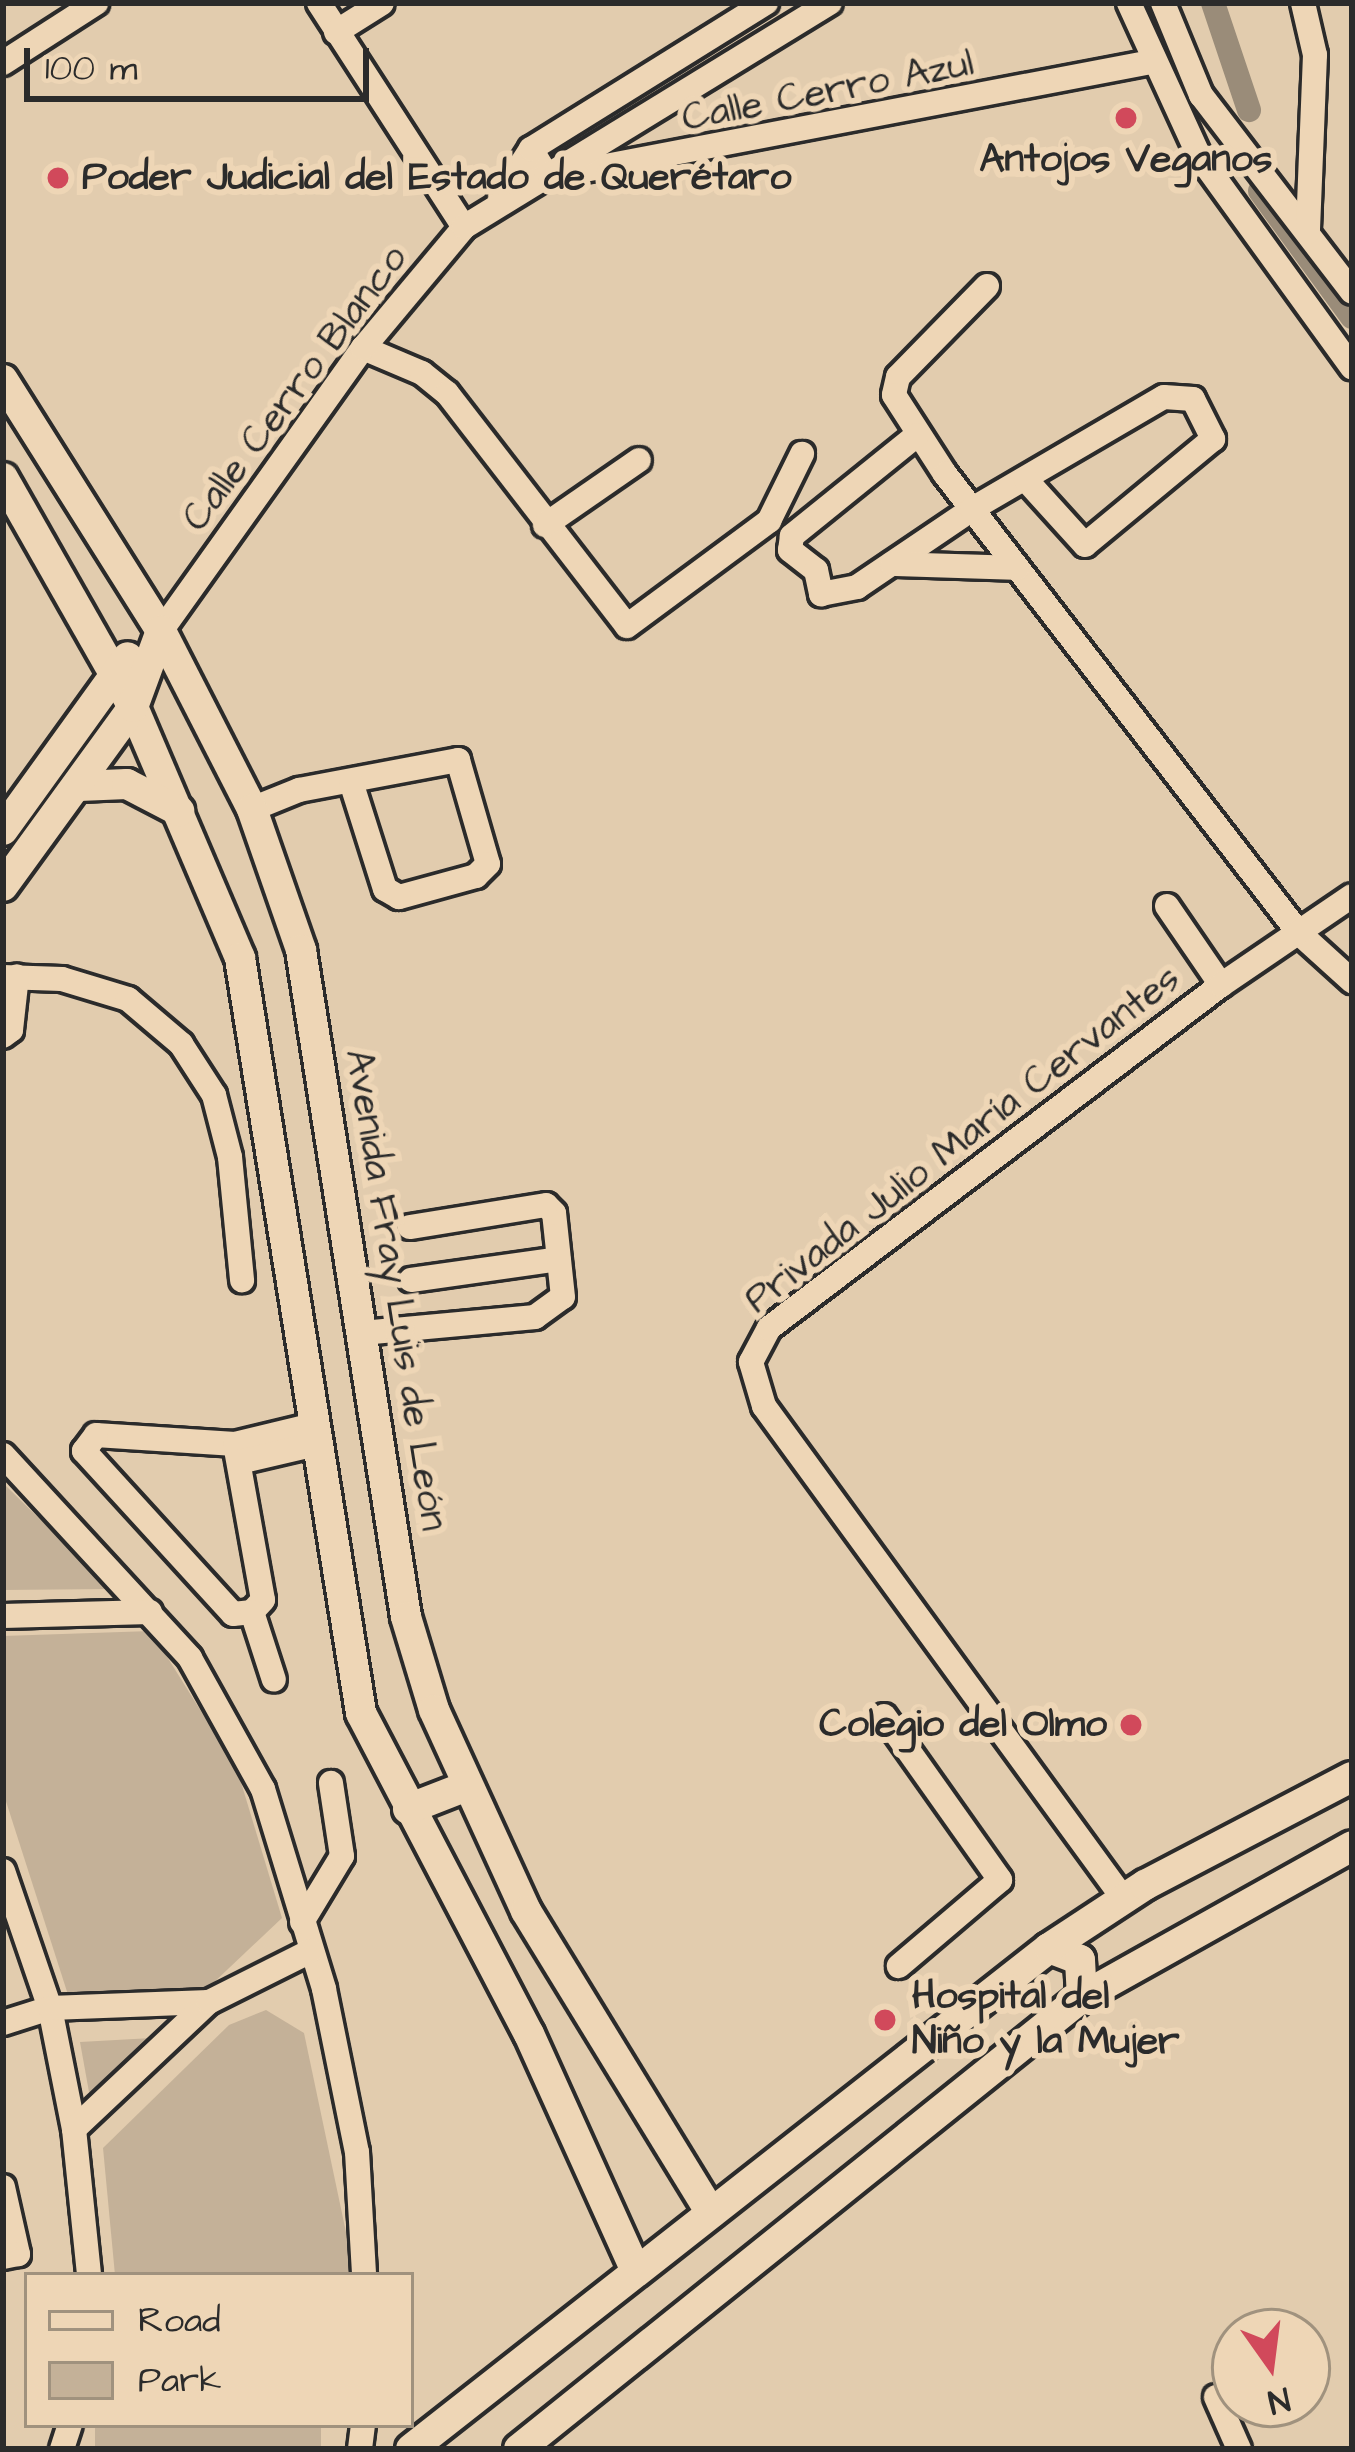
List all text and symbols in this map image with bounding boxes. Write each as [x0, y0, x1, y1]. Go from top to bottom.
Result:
scale bar [30, 24, 375, 98]
street label: Calle Cerro Azul [678, 41, 978, 143]
text: 100 m [45, 43, 137, 94]
marker: Antojos Veganos [1113, 105, 1139, 131]
place label: Antojos Veganos [980, 137, 1272, 183]
place label: Poder Judicial del Estado de Querétaro [82, 155, 791, 201]
marker: Poder Judicial del Estado de Querétaro [45, 165, 71, 191]
street label: Calle Cerro Blanco [173, 237, 419, 541]
street label: Privada Julio María Cervantes [736, 956, 1190, 1324]
street label: Avenida Fray Luis de León [334, 1046, 456, 1534]
place label: Colegio del Olmo [819, 1702, 1107, 1748]
marker: Colegio del Olmo [1118, 1712, 1144, 1738]
place label: Hospital del Niño y la Mujer [912, 1975, 1180, 2066]
marker: Hospital del Niño y la Mujer [869, 2004, 901, 2036]
legend [24, 2272, 414, 2428]
text: Road [138, 2295, 221, 2346]
north arrow [1211, 2308, 1331, 2428]
text: Park [138, 2355, 221, 2406]
text: N [1263, 2375, 1295, 2425]

